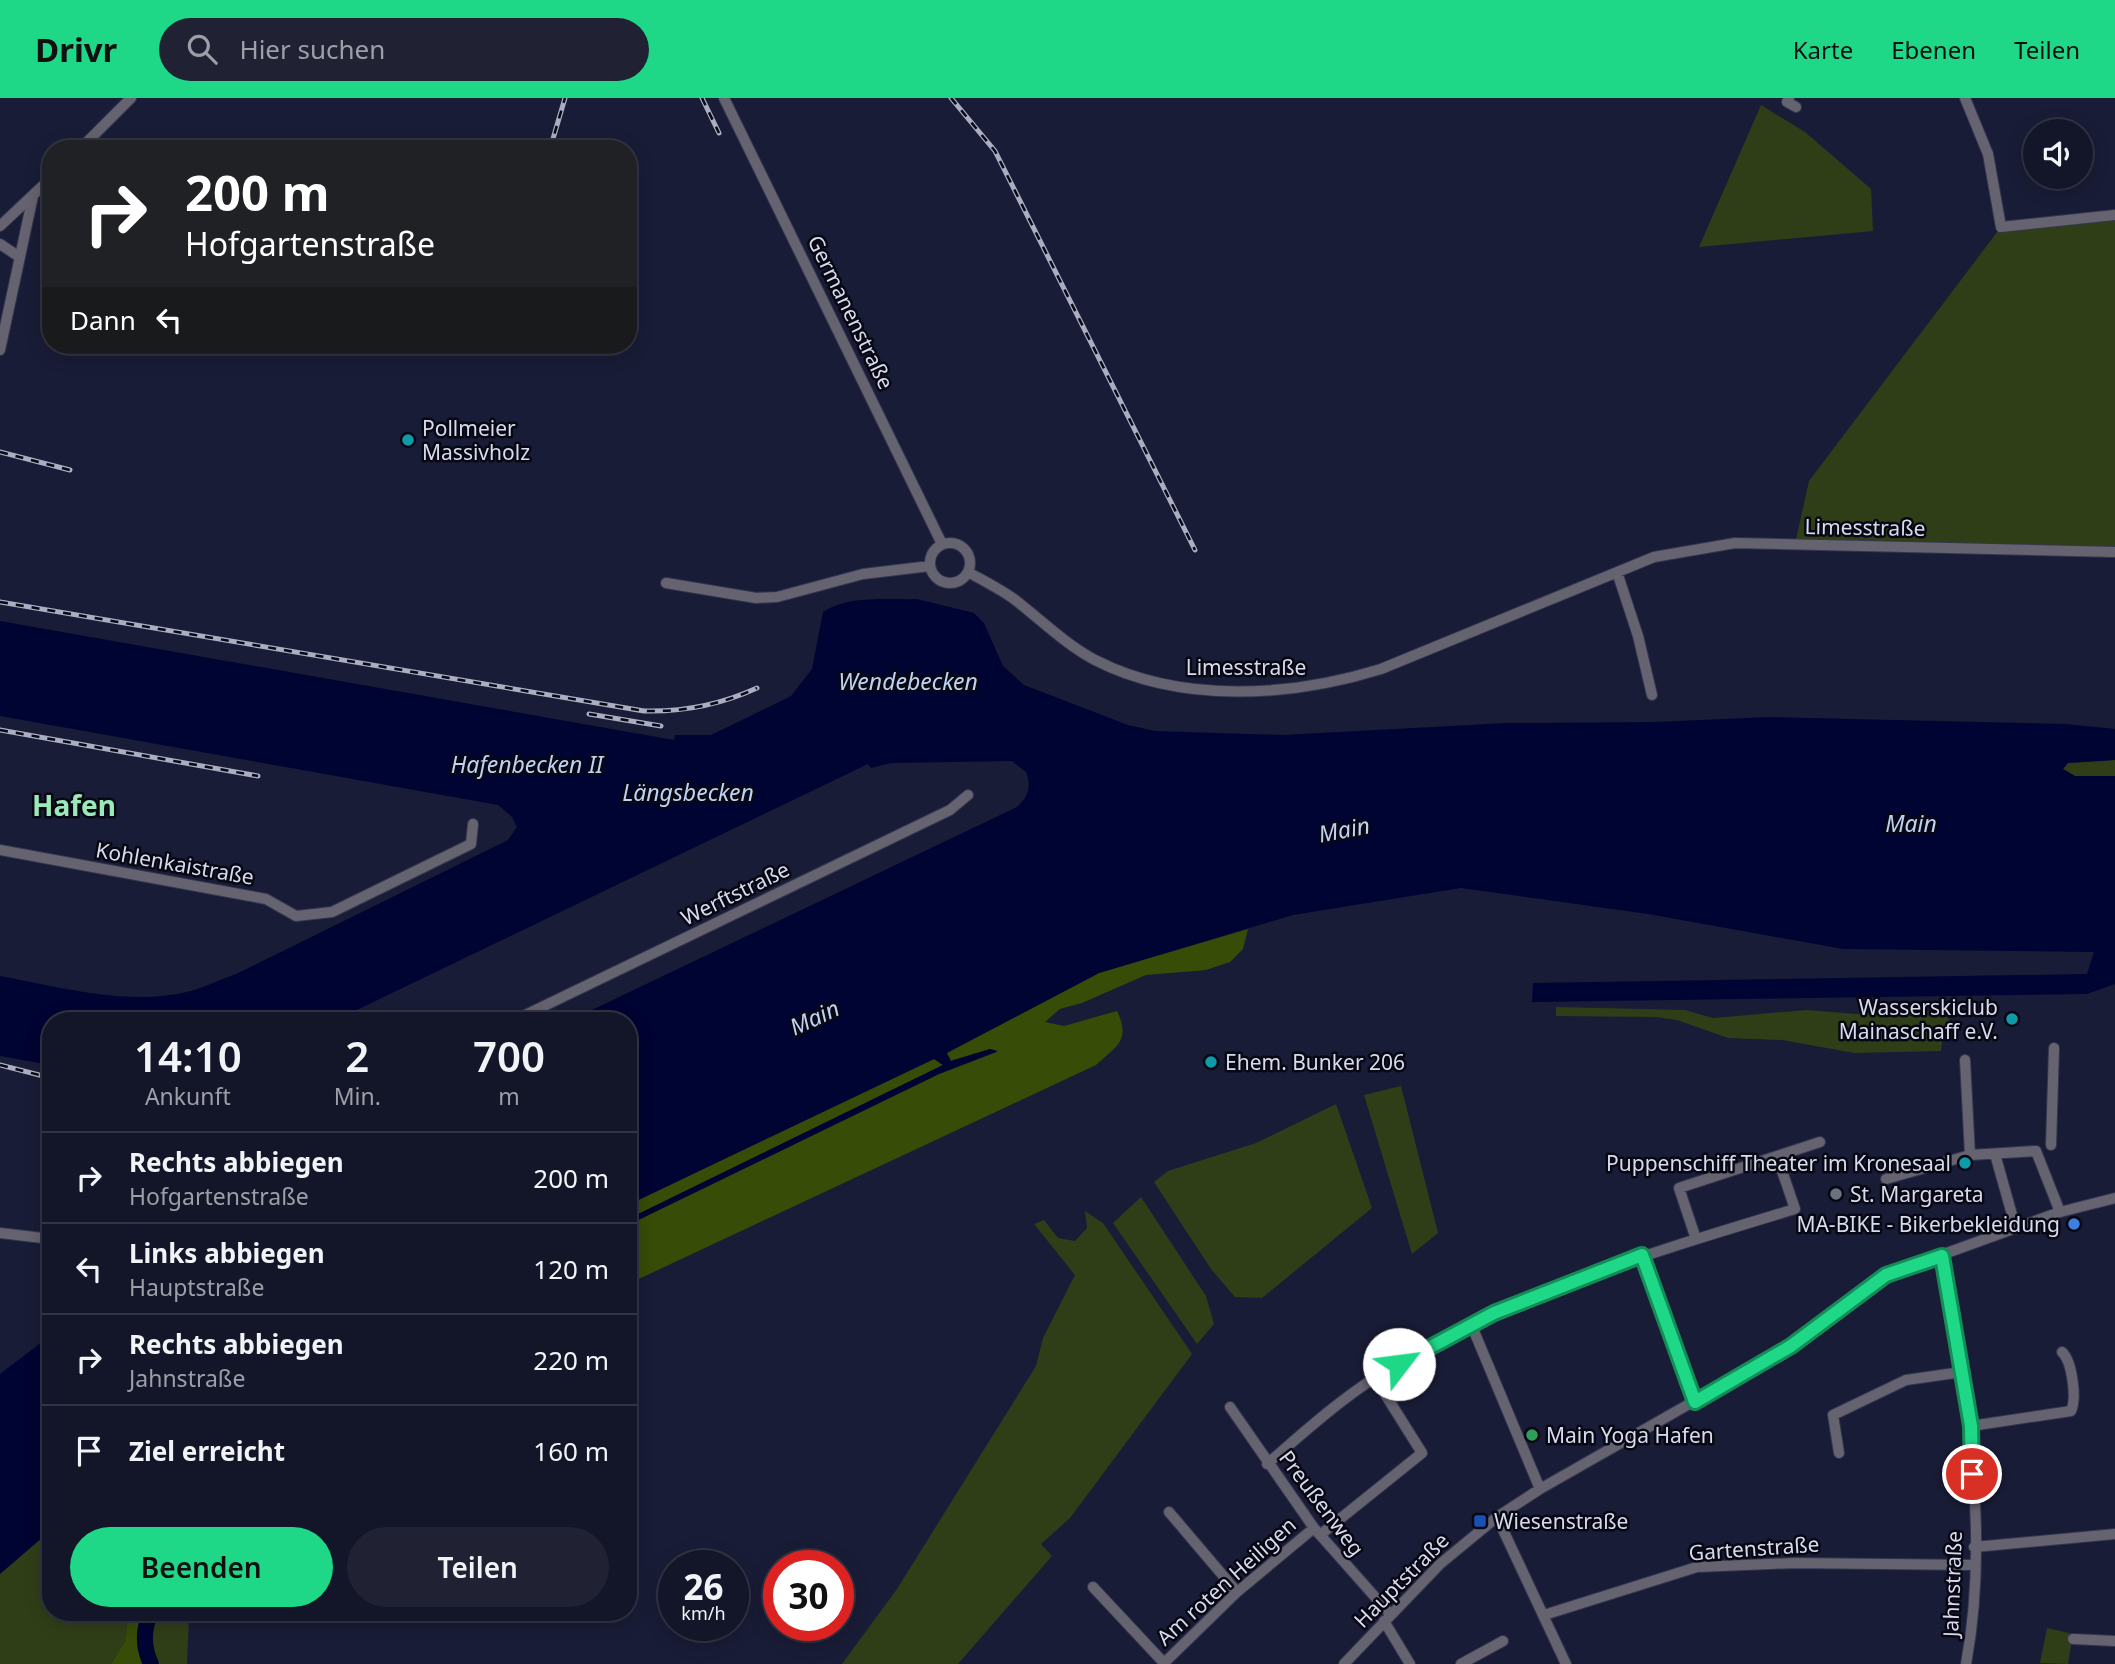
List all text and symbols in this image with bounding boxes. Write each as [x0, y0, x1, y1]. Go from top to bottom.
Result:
search box [159, 18, 649, 81]
text: Drivr [35, 27, 117, 72]
icon: search [183, 30, 221, 68]
text: Hier suchen [239, 31, 385, 67]
text: Karte [1793, 33, 1853, 66]
text: Ebenen [1891, 33, 1976, 66]
text: Teilen [2014, 33, 2080, 66]
map controls [2023, 119, 2093, 189]
button: sound [2023, 119, 2093, 189]
text: 200 m [185, 159, 330, 225]
icon: right [70, 168, 161, 259]
text: Hofgartenstraße [185, 222, 435, 265]
street label: Germanenstraße [802, 230, 900, 394]
icon: left [150, 301, 188, 339]
text: Dann [70, 302, 136, 338]
place label: Pollmeier Massivholz [422, 414, 530, 466]
marker: Pollmeier Massivholz [400, 432, 416, 448]
street label: Limesstraße [1804, 512, 1926, 542]
street label: Limesstraße [1186, 653, 1306, 681]
water label: Wendebecken [838, 665, 978, 697]
water label: Hafenbecken II [451, 748, 605, 780]
water label: Längsbecken [622, 776, 754, 808]
district label: Hafen [32, 786, 116, 824]
water label: Main [1885, 807, 1937, 839]
water label: Main [1316, 808, 1372, 850]
street label: Kohlenkaistraße [94, 835, 256, 891]
street label: Werftstraße [676, 855, 794, 931]
water label: Main [784, 992, 844, 1042]
place label: Wasserskiclub Mainaschaff e.V. [1839, 993, 1998, 1045]
marker: Wasserskiclub Mainaschaff e.V. [2004, 1011, 2020, 1027]
text: 14:10 [134, 1027, 242, 1084]
text: 2 [345, 1027, 369, 1084]
text: 700 [473, 1027, 545, 1084]
place label: Ehem. Bunker 206 [1225, 1048, 1405, 1076]
marker: Ehem. Bunker 206 [1203, 1054, 1219, 1070]
text: Ankunft [145, 1080, 231, 1112]
text: Min. [334, 1080, 381, 1112]
text: m [498, 1080, 520, 1112]
text: Rechts abbiegen [129, 1144, 344, 1180]
place label: Puppenschiff Theater im Kronesaal [1606, 1149, 1951, 1177]
marker: Puppenschiff Theater im Kronesaal [1957, 1155, 1973, 1171]
icon: right [70, 1159, 108, 1197]
text: 200 m [533, 1160, 609, 1196]
text: Hofgartenstraße [129, 1180, 309, 1212]
place label: St. Margareta [1850, 1180, 1984, 1208]
marker: St. Margareta [1828, 1186, 1844, 1202]
place label: MA-BIKE - Bikerbekleidung [1796, 1210, 2060, 1238]
marker: MA-BIKE - Bikerbekleidung [2066, 1216, 2082, 1232]
text: Links abbiegen [129, 1235, 325, 1271]
icon: left [70, 1250, 108, 1288]
text: 120 m [533, 1251, 609, 1287]
text: Hauptstraße [129, 1271, 264, 1303]
text: Rechts abbiegen [129, 1326, 344, 1362]
position arrow [1362, 1327, 1436, 1401]
icon: right [70, 1341, 108, 1379]
text: 220 m [533, 1342, 609, 1378]
text: Jahnstraße [129, 1362, 245, 1394]
place label: Main Yoga Hafen [1546, 1421, 1714, 1449]
marker: Main Yoga Hafen [1524, 1427, 1540, 1443]
icon: arrive [70, 1432, 108, 1470]
text: Ziel erreicht [129, 1433, 285, 1469]
text: 160 m [533, 1433, 609, 1469]
pin [1942, 1444, 2002, 1504]
street label: Preußenweg [1273, 1445, 1371, 1561]
icon: arrive [1953, 1455, 1991, 1493]
place label: Wiesenstraße [1494, 1507, 1628, 1535]
street label: Am roten Heiligen [1150, 1511, 1302, 1651]
marker: Wiesenstraße [1472, 1513, 1488, 1529]
street label: Hauptstraße [1347, 1526, 1455, 1634]
button: Beenden [70, 1527, 333, 1607]
button: Teilen [347, 1527, 609, 1607]
street label: Gartenstraße [1688, 1529, 1820, 1567]
street label: Jahnstraße [1936, 1530, 1968, 1640]
speed limit sign: 30 [763, 1550, 854, 1641]
text: 26 [683, 1563, 724, 1610]
text: km/h [681, 1601, 726, 1625]

